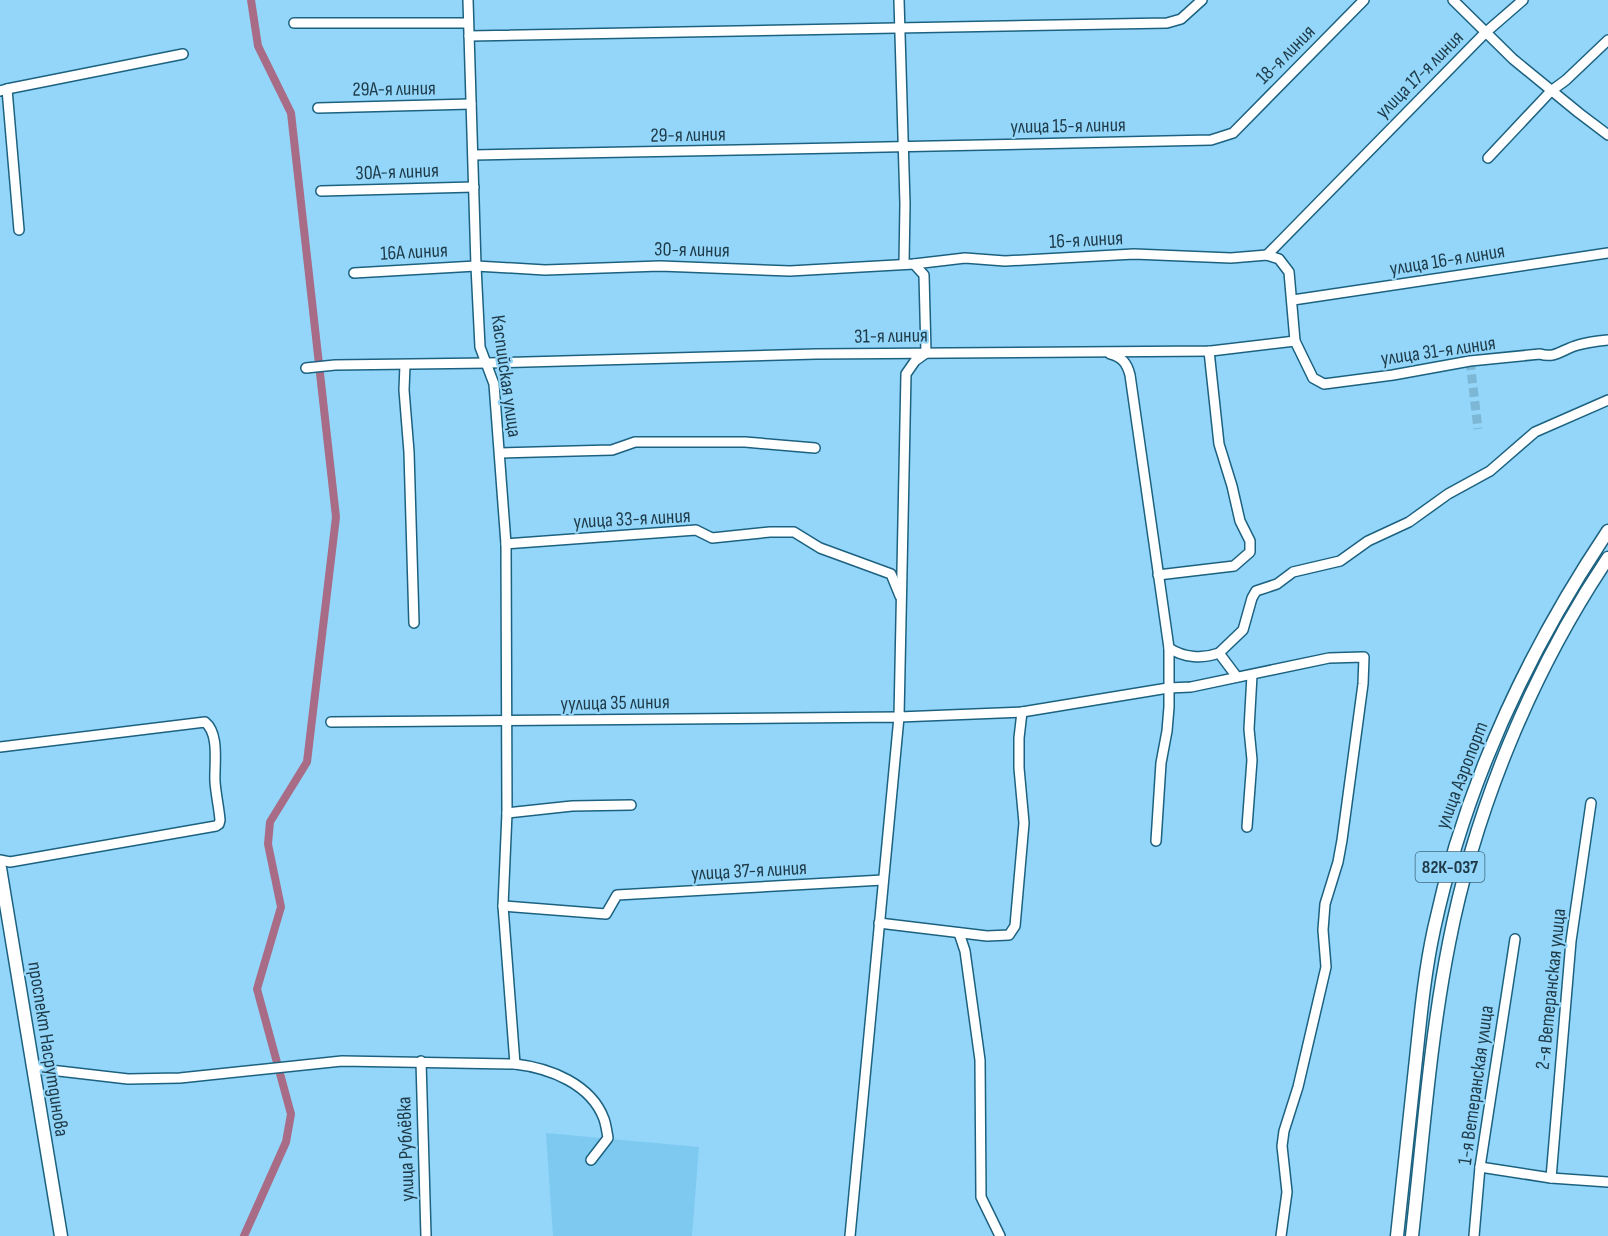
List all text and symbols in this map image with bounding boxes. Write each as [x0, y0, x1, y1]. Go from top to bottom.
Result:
street label: 18-я линия [1251, 20, 1320, 89]
street label: улица 17-я линия [1371, 26, 1469, 124]
street label: 29А-я линия [352, 76, 436, 102]
street label: улица 15-я линия [1010, 113, 1126, 139]
street label: 29-я линия [650, 122, 726, 148]
street label: 30А-я линия [355, 159, 439, 185]
street label: 16-я линия [1048, 226, 1124, 254]
street label: 30-я линия [654, 237, 730, 263]
street label: 16А линия [380, 238, 448, 266]
street label: улица 16-я линия [1388, 239, 1506, 281]
street label: Каспийская улица [486, 314, 526, 439]
street label: 31-я линия [854, 323, 928, 349]
street label: улица 31-я линия [1379, 331, 1497, 371]
street label: улица 33-я линия [573, 504, 691, 534]
street label: уулица 35 линия [560, 690, 670, 716]
street label: улица Аэропорт [1430, 718, 1493, 833]
road number: 82К-037 [1416, 852, 1484, 882]
street label: улица 37-я линия [691, 856, 808, 886]
street label: 2-я Ветеранская улица [1531, 907, 1571, 1071]
street label: проспект Насрутдинова [22, 960, 74, 1138]
street label: 1-я Ветеранская улица [1453, 1004, 1499, 1166]
street label: улица Рублёвка [392, 1096, 420, 1202]

